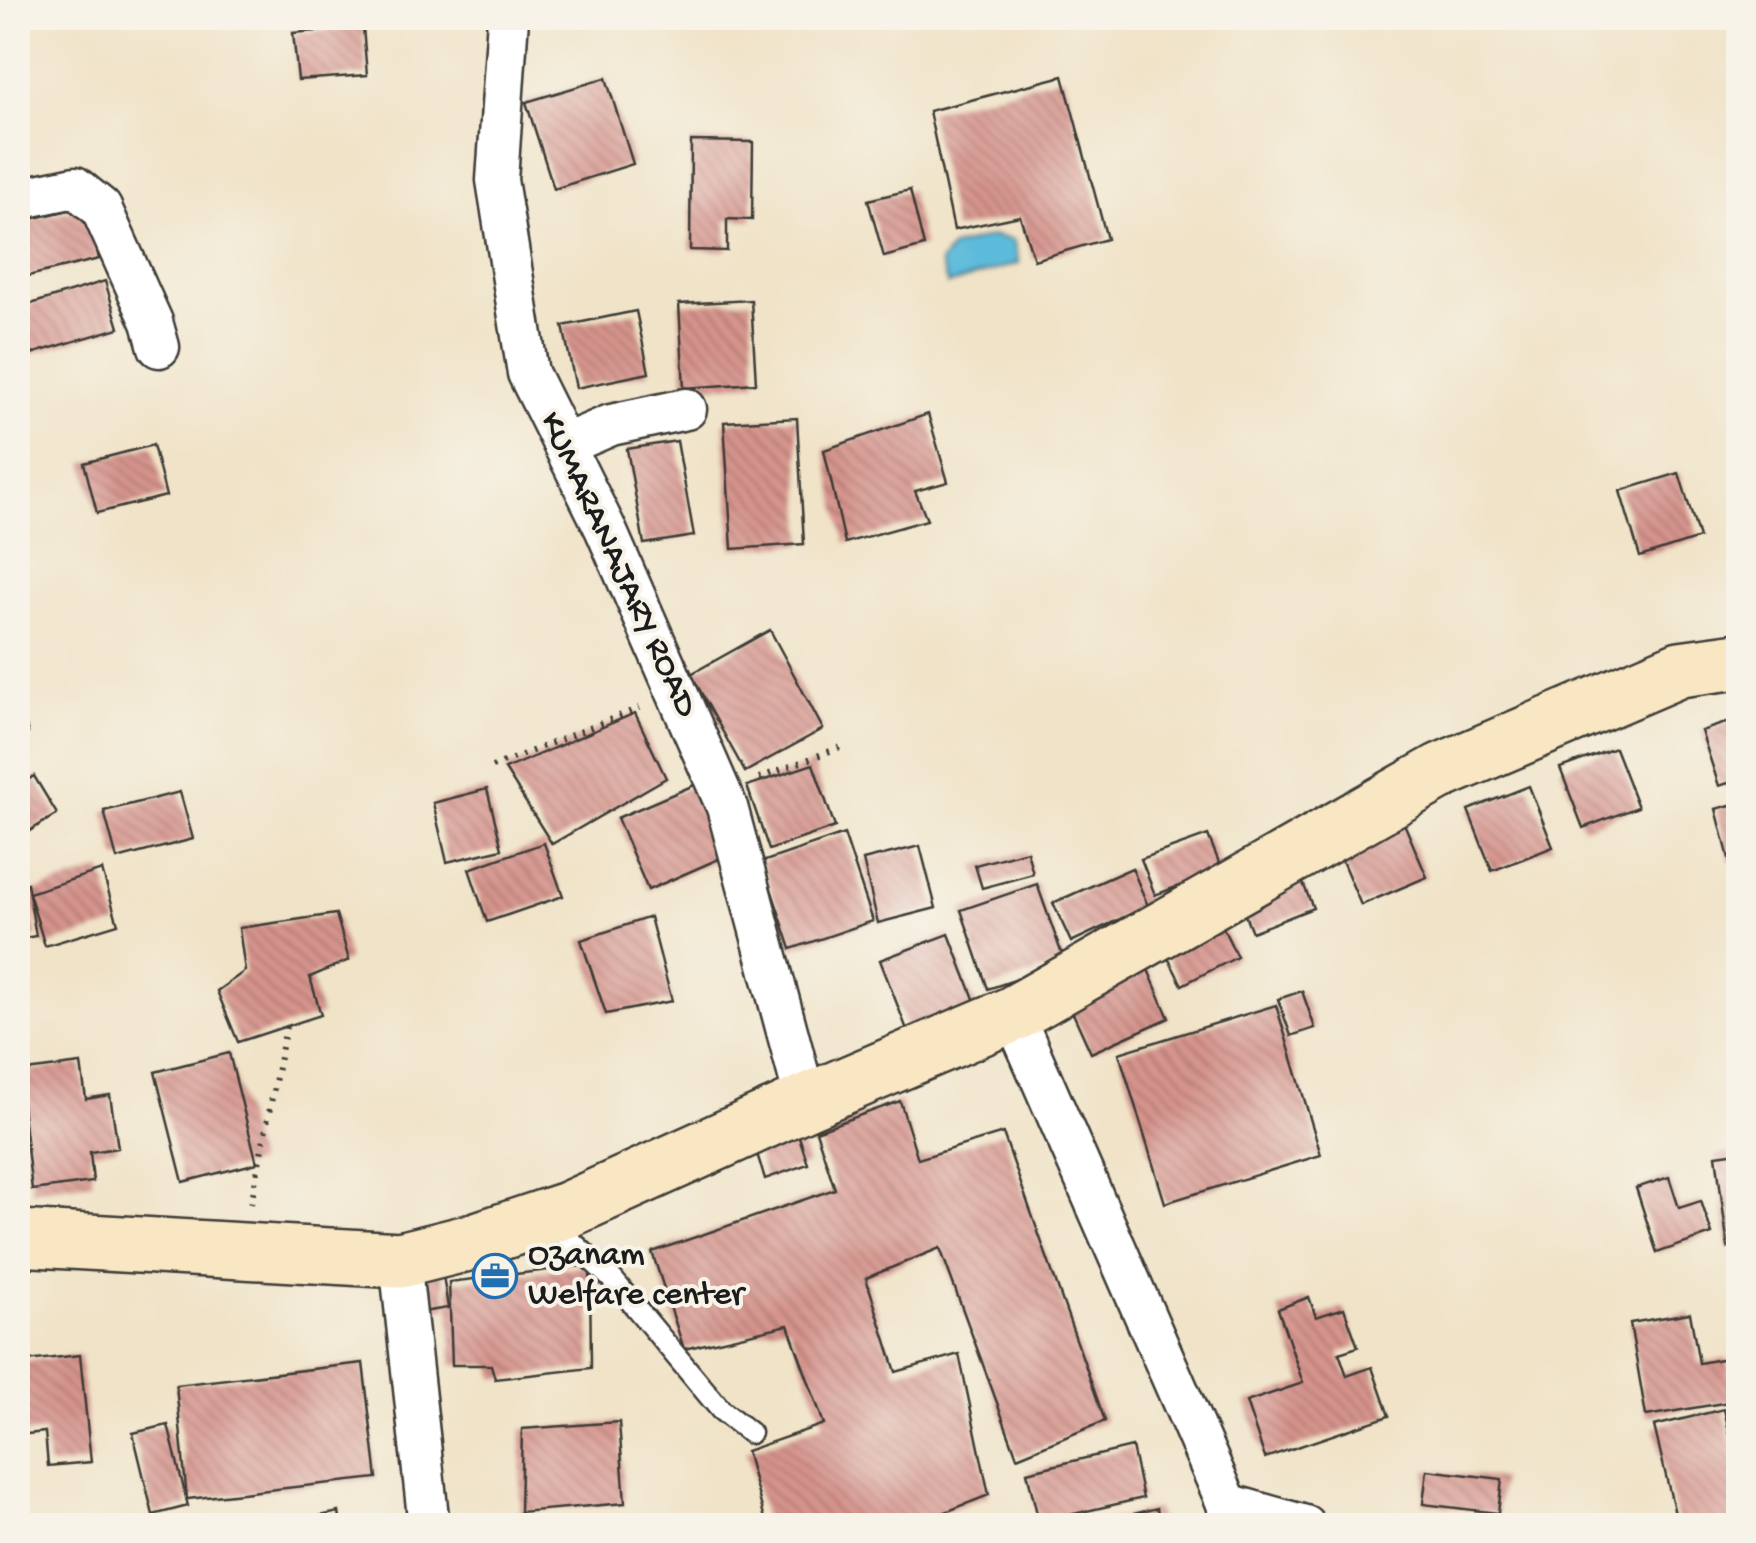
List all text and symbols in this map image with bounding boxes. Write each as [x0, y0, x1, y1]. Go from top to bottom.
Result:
street label: KUMARANAJARY ROAD [528, 406, 706, 724]
place label: Ozanam Welfare center [528, 1236, 746, 1317]
office icon: Ozanam Welfare center [472, 1253, 518, 1299]

